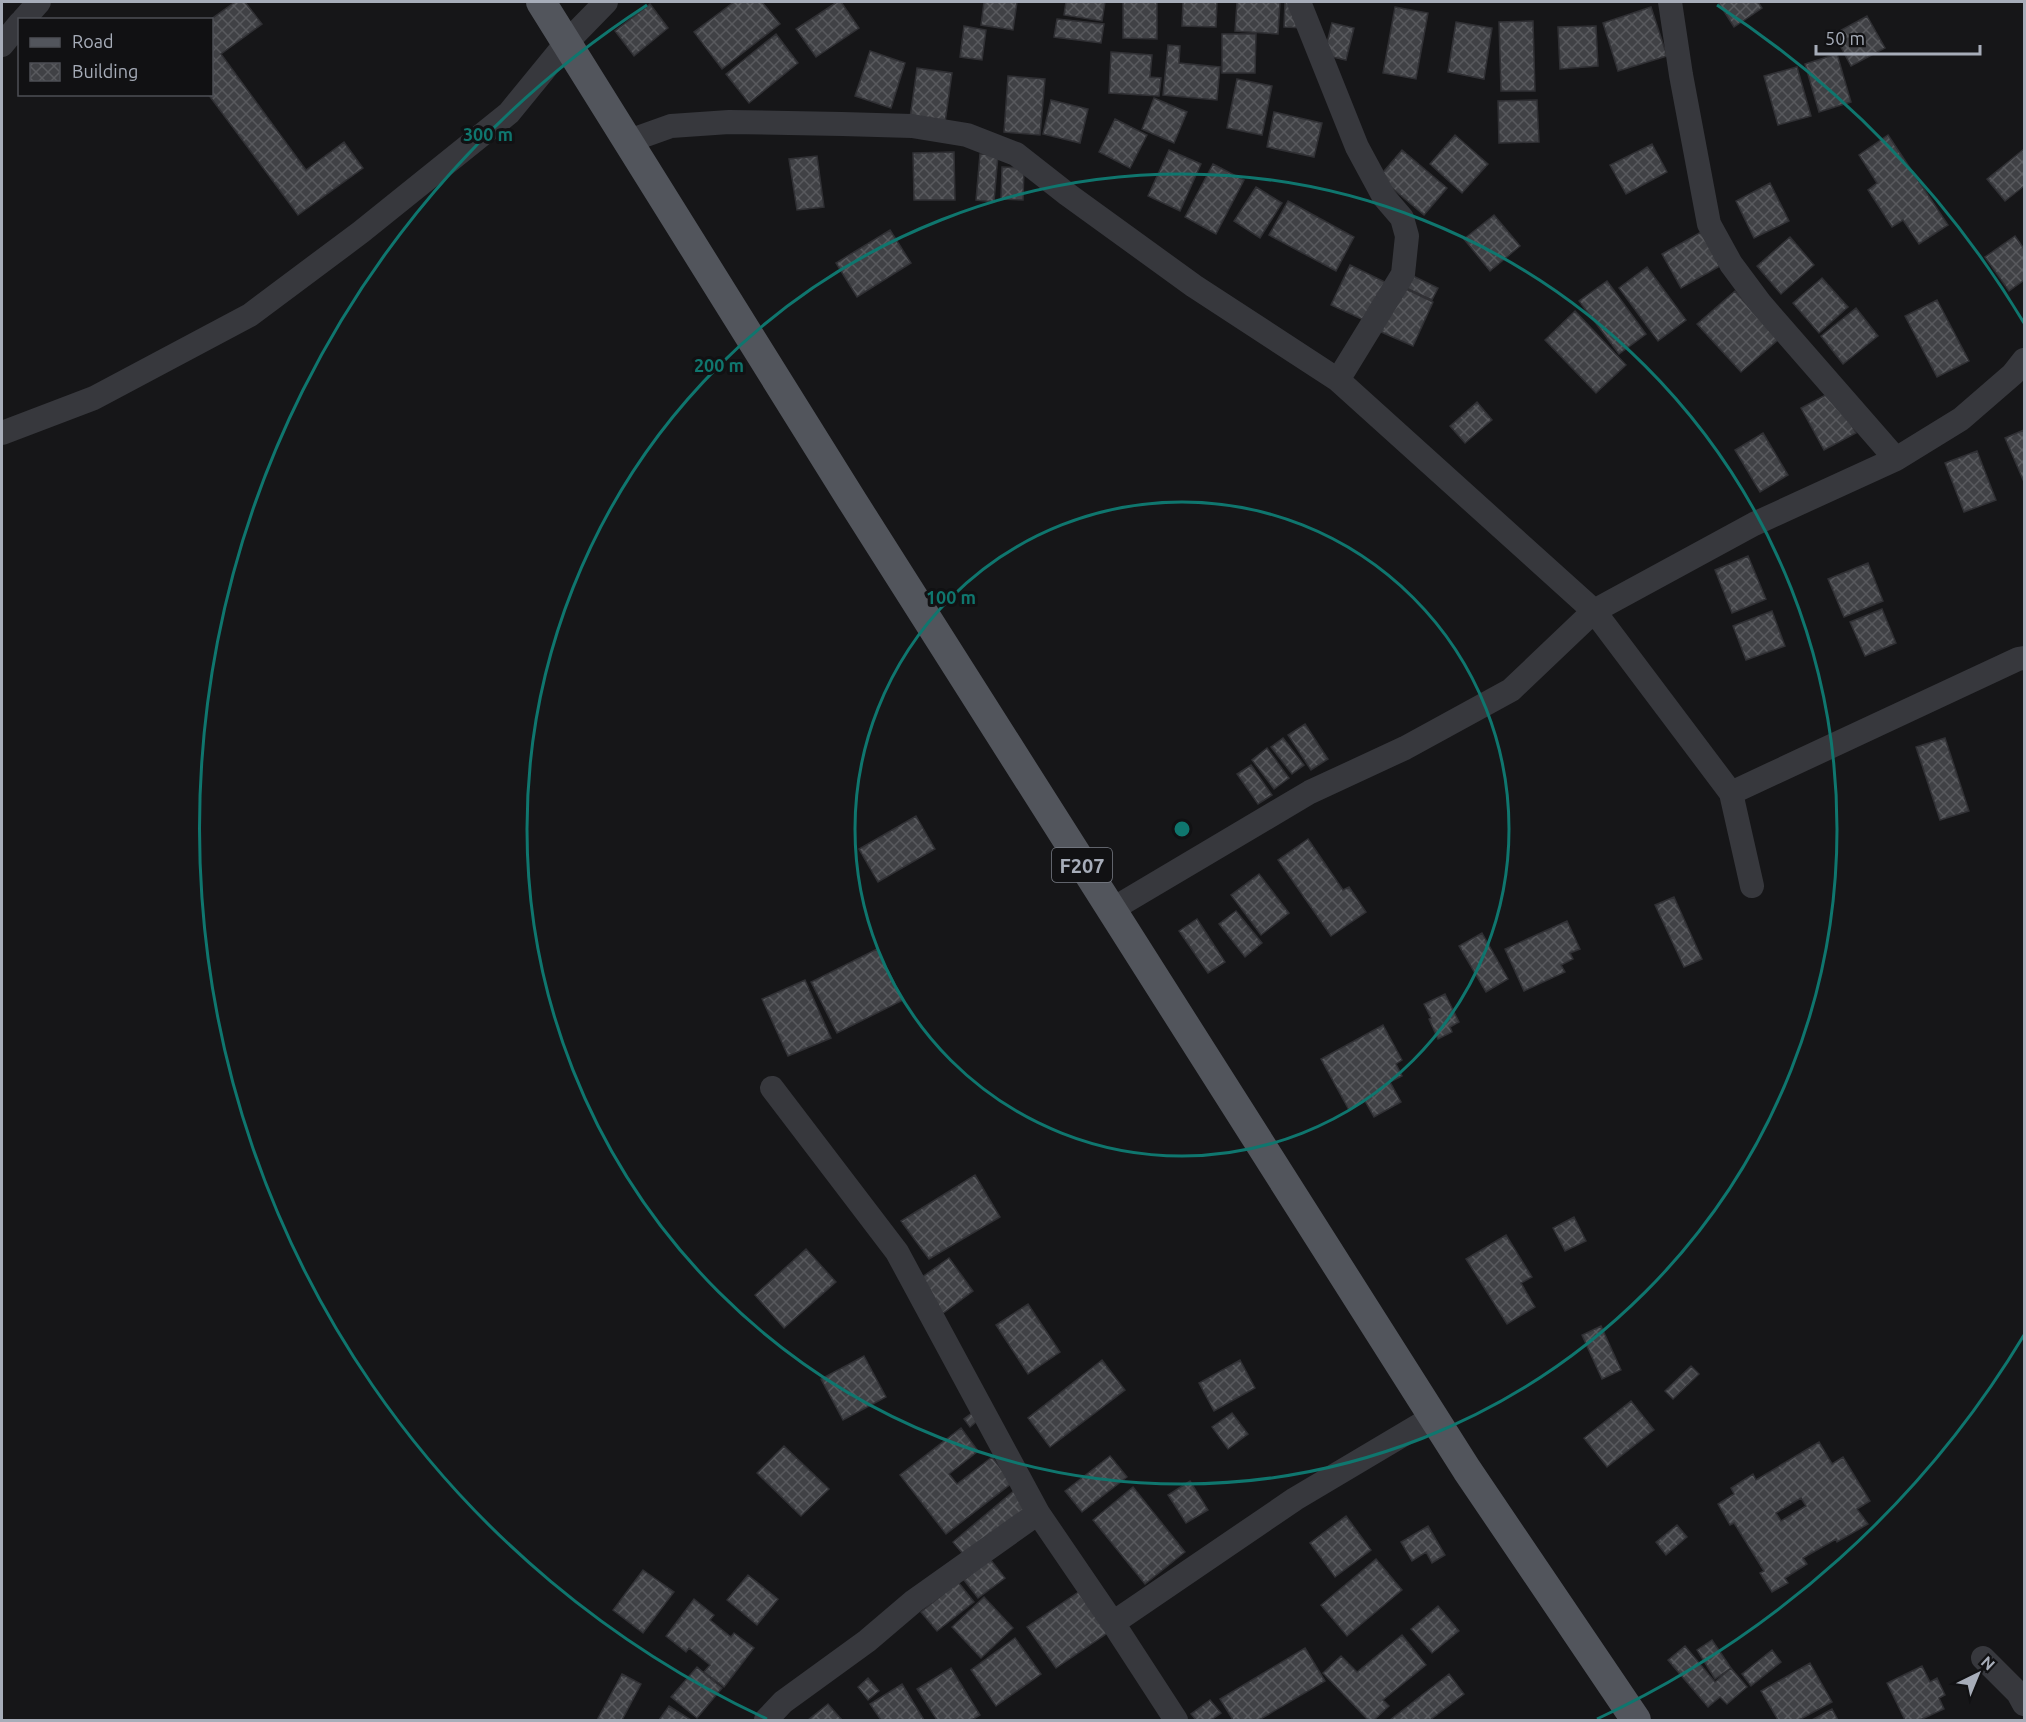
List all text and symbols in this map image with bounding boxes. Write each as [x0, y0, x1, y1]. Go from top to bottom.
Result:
legend [18, 18, 213, 96]
scale bar [1816, 18, 1980, 56]
text: 50 m [1825, 28, 1865, 48]
text: Road [72, 31, 114, 51]
text: Building [72, 61, 138, 81]
text: 300 m [463, 124, 513, 144]
text: 200 m [694, 355, 744, 375]
text: 100 m [926, 587, 976, 607]
centre of rings [1172, 819, 1192, 839]
road number: F207 [1052, 848, 1112, 882]
north arrow [1948, 1644, 2008, 1704]
text: N [1978, 1652, 1999, 1674]

